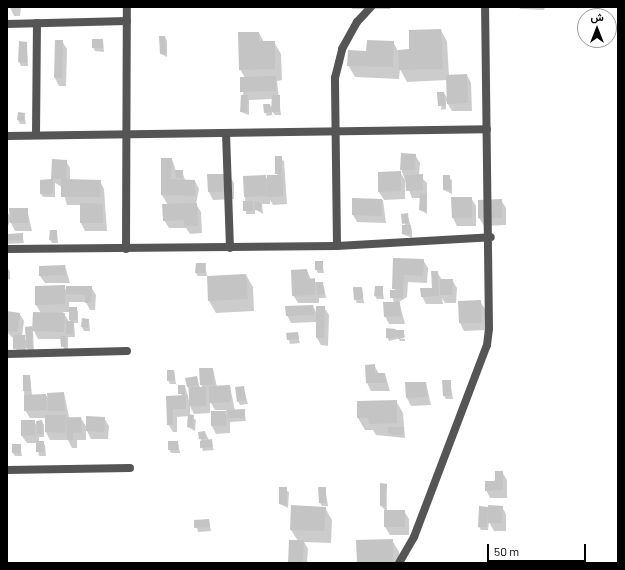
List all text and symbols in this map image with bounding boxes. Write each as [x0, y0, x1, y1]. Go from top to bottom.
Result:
north arrow [577, 8, 617, 48]
text: ش [590, 10, 604, 23]
scale bar [489, 536, 588, 562]
text: 50 m [494, 544, 519, 558]

